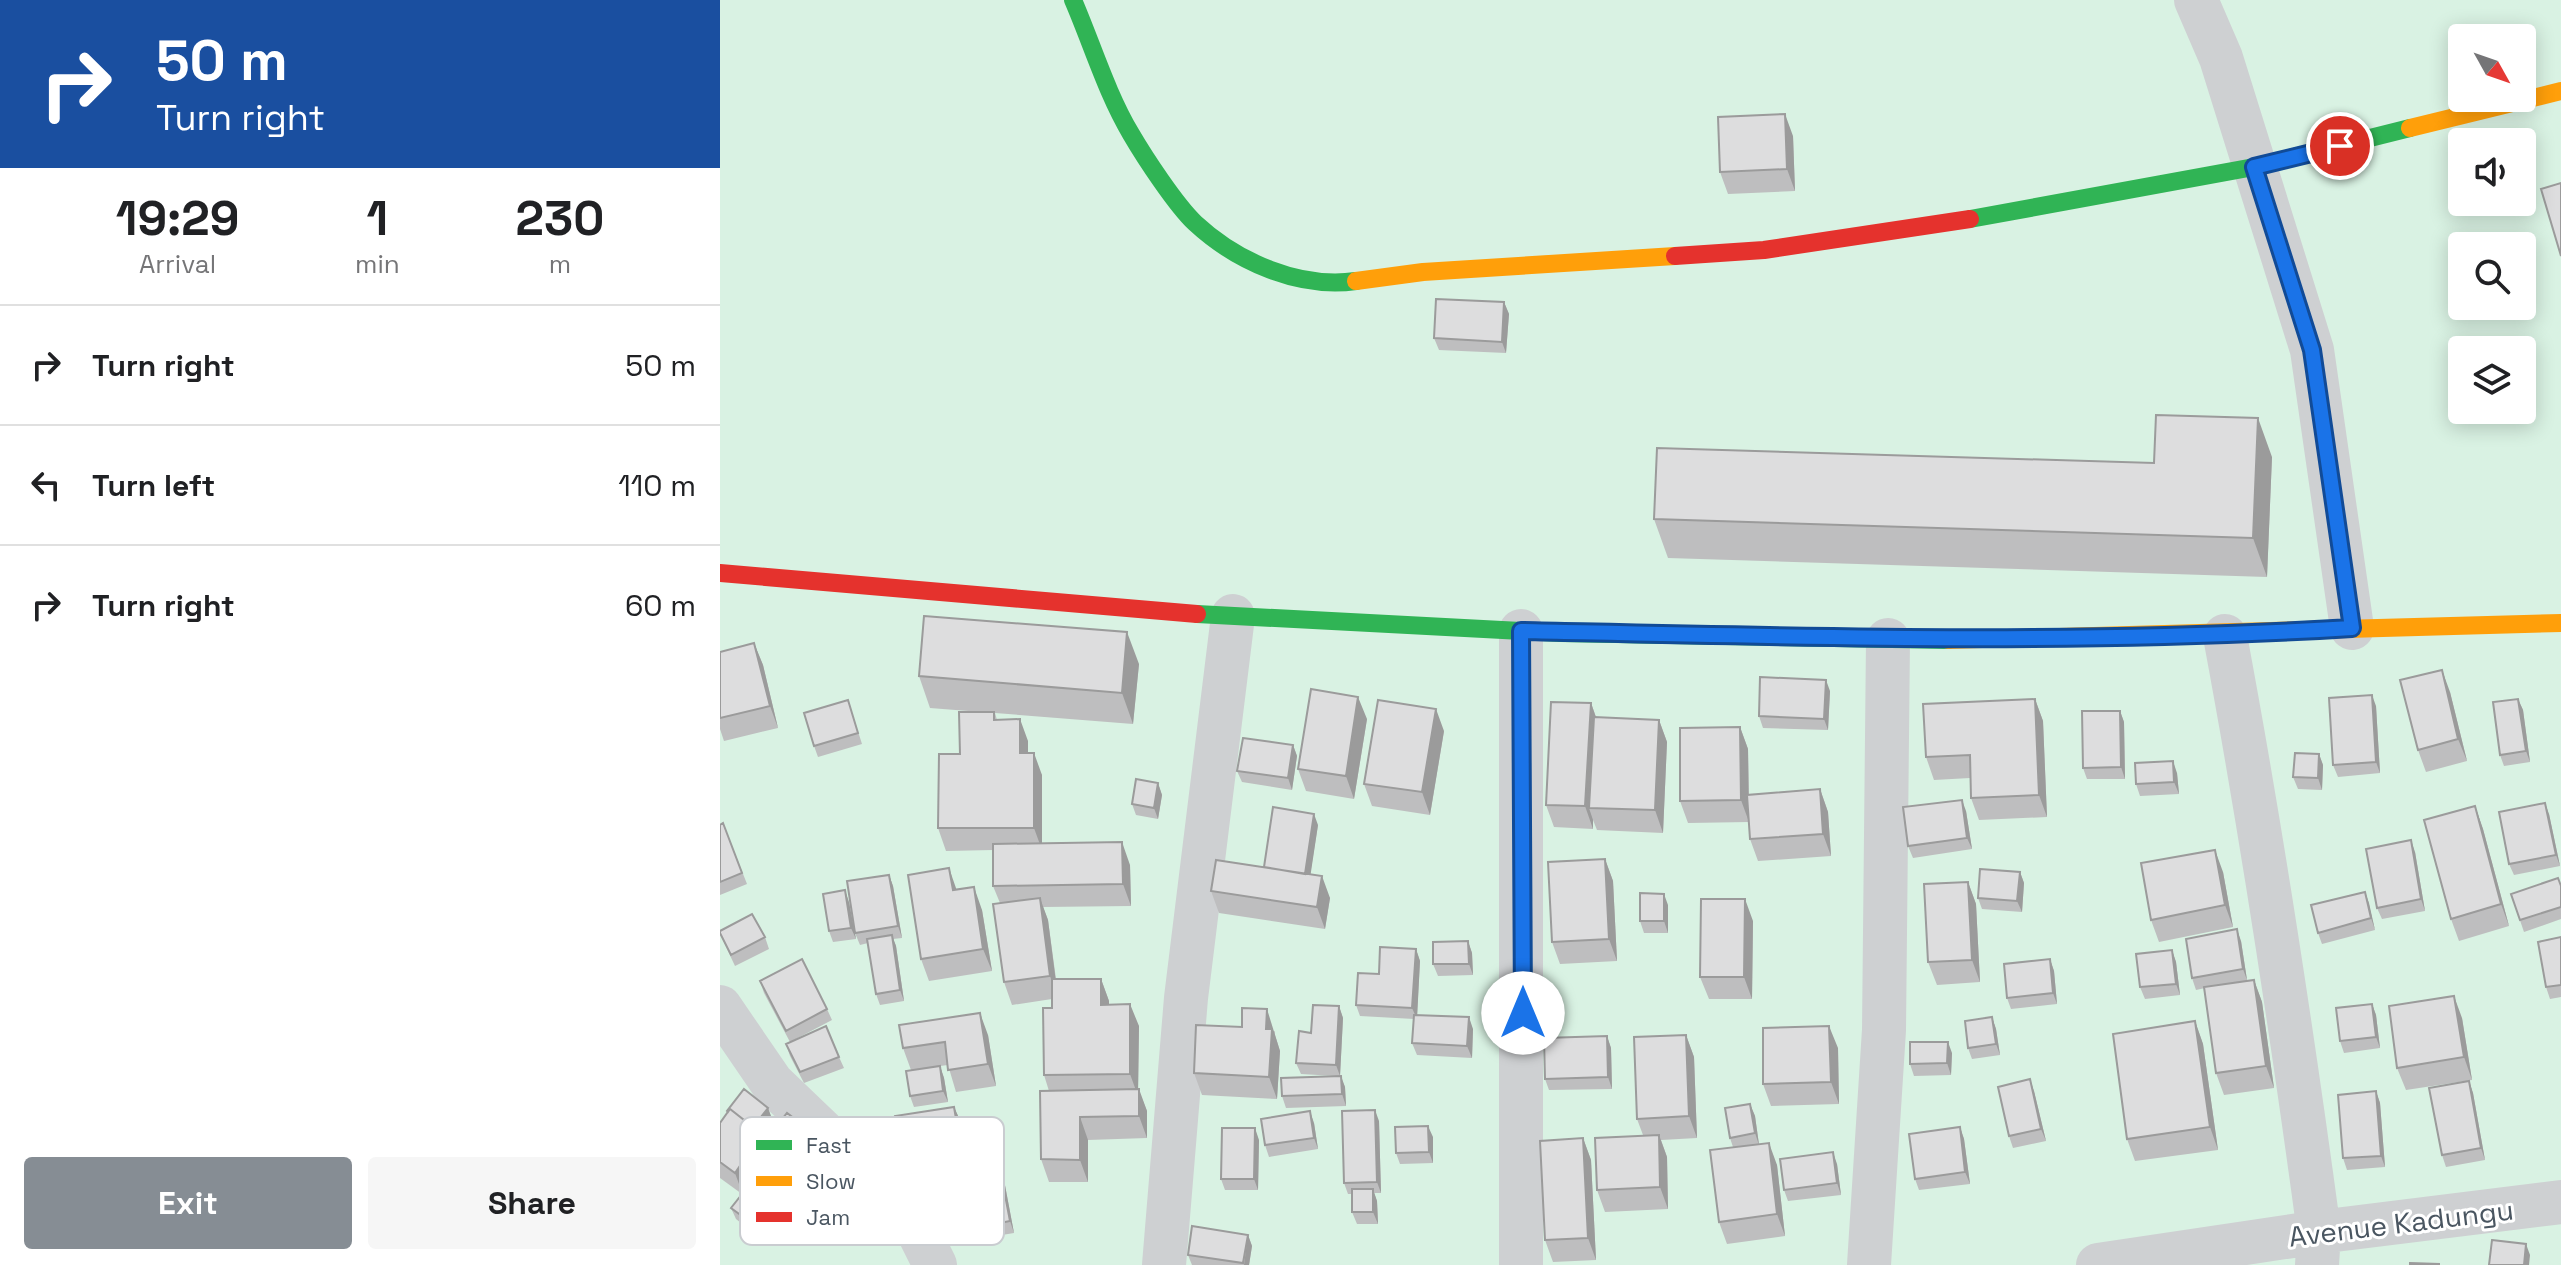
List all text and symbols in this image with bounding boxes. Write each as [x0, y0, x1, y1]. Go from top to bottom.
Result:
north arrow [2448, 24, 2536, 112]
map controls [2448, 24, 2536, 424]
text: 50 m [156, 25, 288, 96]
icon: right [24, 32, 128, 136]
text: Turn right [156, 95, 325, 141]
pin [2306, 112, 2374, 180]
icon: arrive [2318, 124, 2362, 168]
button: sound [2448, 128, 2536, 216]
text: 19:29 [116, 188, 239, 249]
text: 1 [367, 188, 388, 249]
text: 230 [515, 188, 604, 249]
button: search [2448, 232, 2536, 320]
text: Arrival [139, 247, 216, 281]
text: min [355, 247, 400, 281]
text: m [549, 247, 571, 281]
button: layers [2448, 336, 2536, 424]
icon: right [24, 343, 68, 387]
text: Turn right [92, 346, 235, 385]
text: 50 m [625, 346, 696, 385]
icon: left [24, 463, 68, 507]
text: Turn left [92, 466, 215, 505]
text: 110 m [618, 466, 696, 505]
icon: right [24, 583, 68, 627]
text: Turn right [92, 586, 235, 625]
text: 60 m [625, 586, 696, 625]
position arrow [1481, 971, 1565, 1055]
legend [740, 1117, 1004, 1245]
text: Fast [806, 1131, 852, 1159]
button: Exit [24, 1157, 352, 1249]
button: Share [368, 1157, 696, 1249]
text: Slow [806, 1167, 856, 1195]
street label: Avenue Kadungu [2286, 1191, 2516, 1255]
text: Jam [806, 1203, 850, 1231]

